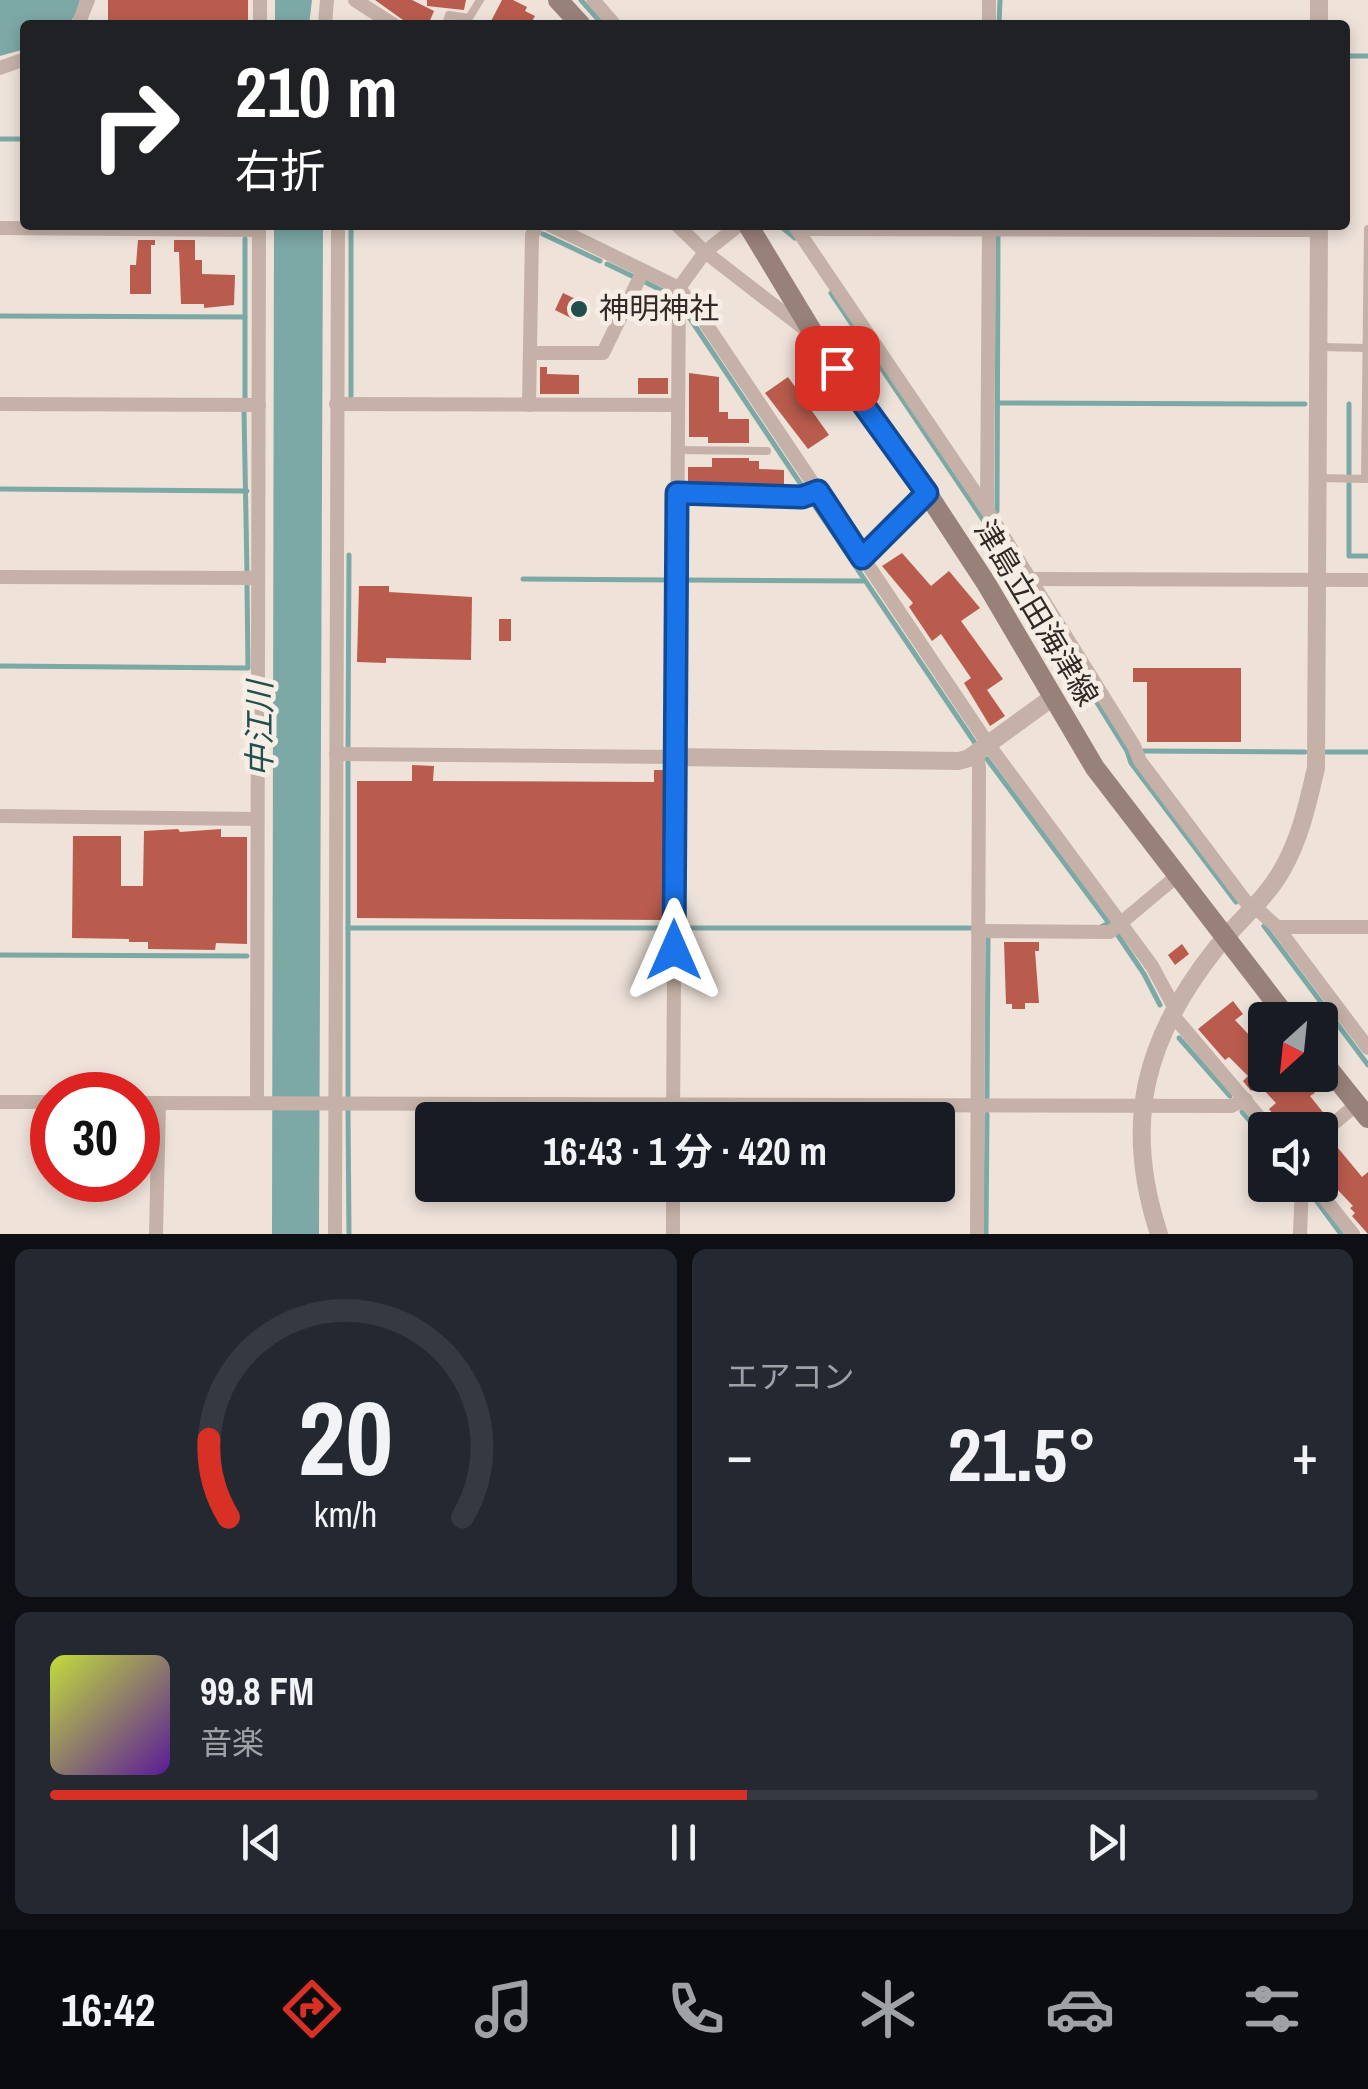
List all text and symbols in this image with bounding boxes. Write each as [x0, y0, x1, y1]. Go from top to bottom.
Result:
text: 210 m [235, 45, 398, 139]
icon: right [70, 60, 200, 190]
text: 右折 [235, 140, 325, 201]
place label: 神明神社 [599, 288, 719, 328]
marker: 神明神社 [568, 298, 590, 320]
pin [795, 326, 880, 411]
icon: arrive [810, 341, 865, 396]
street label: 津島立田海津線 [966, 512, 1108, 713]
water label: 中江川 [238, 678, 281, 777]
position arrow [622, 898, 726, 1002]
north arrow [1248, 1002, 1338, 1092]
map controls [1248, 1002, 1338, 1202]
speed limit sign: 30 [30, 1072, 160, 1202]
button: sound [1248, 1112, 1338, 1202]
text: 16:43 · 1 分 · 420 m [543, 1126, 827, 1177]
text: エアコン [727, 1355, 855, 1398]
text: 20 [298, 1367, 393, 1507]
text: 21.5° [947, 1403, 1097, 1504]
text: − [727, 1417, 753, 1491]
text: + [1292, 1417, 1318, 1491]
text: km/h [314, 1490, 378, 1538]
text: 99.8 FM [200, 1666, 314, 1717]
text: 音楽 [200, 1721, 264, 1764]
icon: previous [234, 1815, 289, 1870]
icon: pause [656, 1815, 711, 1870]
icon: next [1079, 1815, 1134, 1870]
icon: directions [277, 1974, 347, 2044]
icon: music [469, 1974, 539, 2044]
icon: phone [661, 1974, 731, 2044]
icon: climate [853, 1974, 923, 2044]
icon: car [1045, 1974, 1115, 2044]
icon: filters [1237, 1974, 1307, 2044]
text: 16:42 [61, 1979, 155, 2040]

